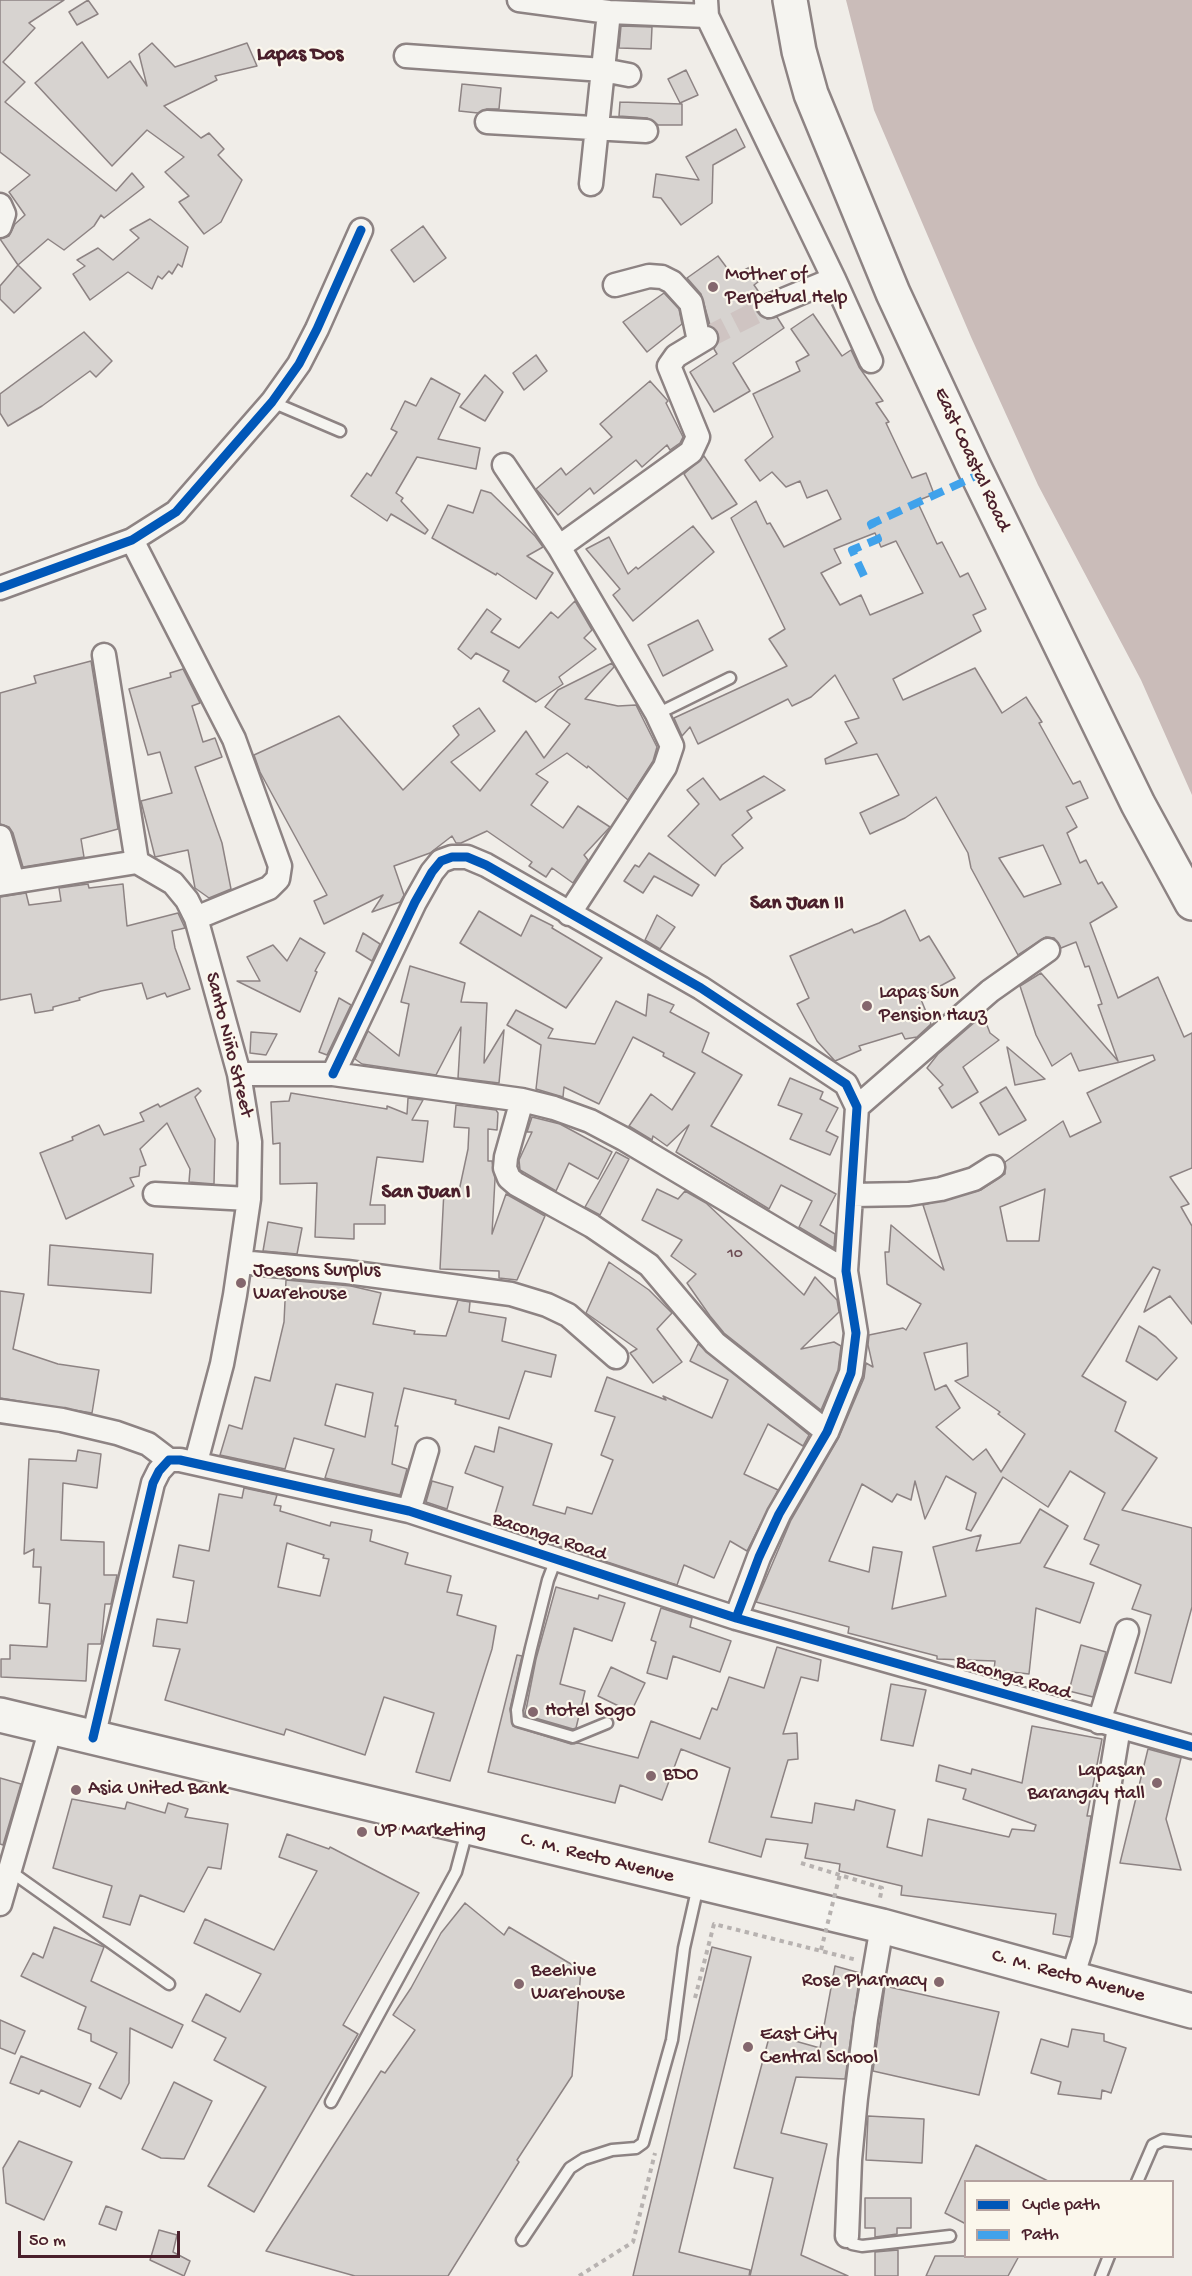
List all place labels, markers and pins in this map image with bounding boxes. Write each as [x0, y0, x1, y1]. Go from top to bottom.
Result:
place label: Mother of Perpetual Help [725, 264, 847, 311]
marker: Mother of Perpetual Help [706, 280, 720, 294]
place label: Lapas Sun Pension Hauz [879, 982, 987, 1029]
marker: Lapas Sun Pension Hauz [860, 999, 874, 1013]
place label: Joesons Surplus Warehouse [253, 1260, 380, 1307]
marker: Joesons Surplus Warehouse [234, 1276, 248, 1290]
place label: Hotel Sogo [545, 1700, 636, 1724]
marker: Hotel Sogo [526, 1705, 540, 1719]
place label: Lapasan Barangay Hall [1028, 1760, 1145, 1807]
place label: BDO [663, 1764, 698, 1788]
marker: BDO [644, 1769, 658, 1783]
marker: Lapasan Barangay Hall [1150, 1776, 1164, 1790]
place label: Asia United Bank [88, 1778, 227, 1802]
marker: Asia United Bank [69, 1783, 83, 1797]
place label: UP Marketing [374, 1820, 486, 1844]
marker: UP Marketing [355, 1825, 369, 1839]
place label: Beehive Warehouse [531, 1960, 625, 2007]
place label: Rose Pharmacy [802, 1970, 927, 1994]
marker: Rose Pharmacy [932, 1975, 946, 1989]
marker: Beehive Warehouse [512, 1977, 526, 1991]
place label: East City Central School [760, 2024, 878, 2071]
marker: East City Central School [741, 2040, 755, 2054]

